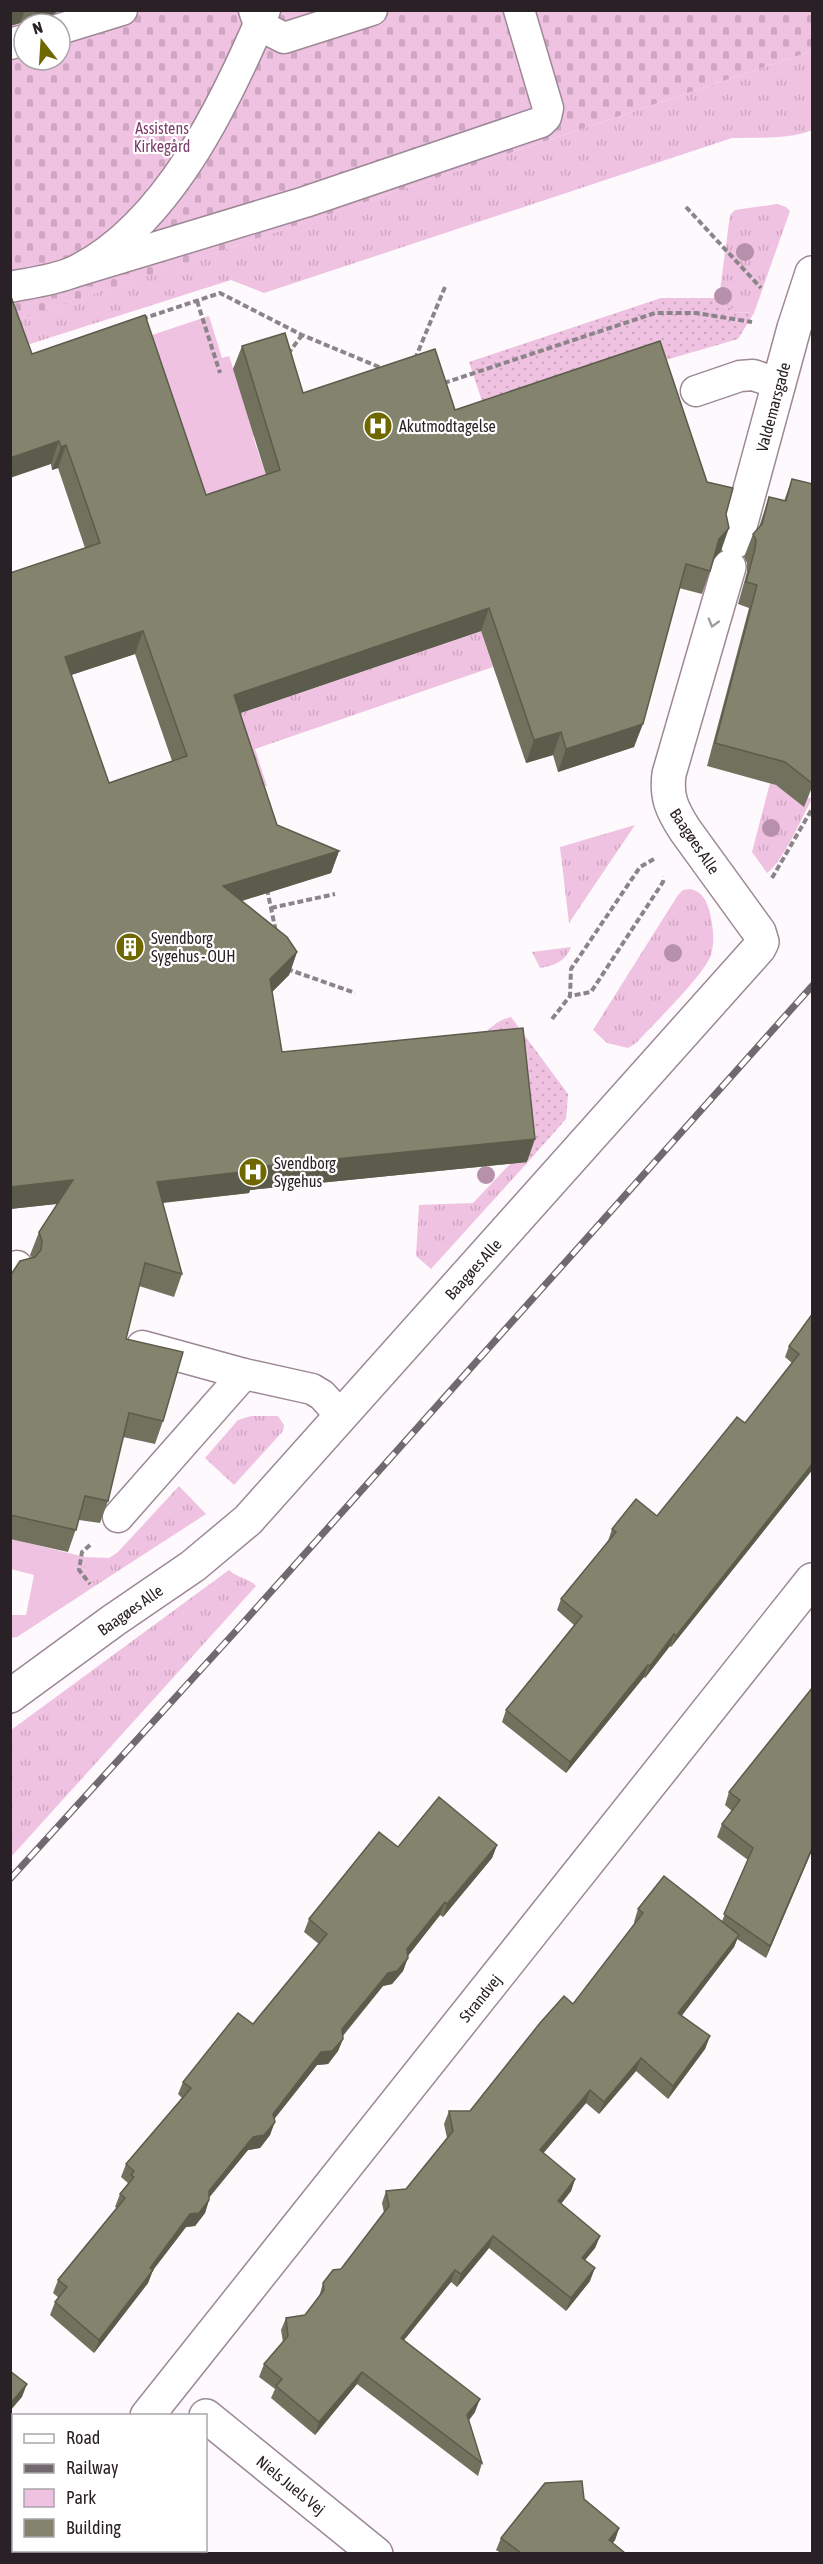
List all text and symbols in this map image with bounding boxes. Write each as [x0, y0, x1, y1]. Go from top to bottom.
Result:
north arrow [12, 12, 72, 72]
text: N [30, 18, 45, 38]
park label: Assistens Kirkegård [134, 119, 190, 156]
street label: Valdemarsgade [752, 360, 795, 454]
hospital icon: Akutmodtagelse [362, 410, 394, 442]
place label: Akutmodtagelse [399, 417, 496, 436]
one-way arrow [708, 617, 720, 628]
street label: Baagøes Alle [666, 805, 723, 878]
place label: Svendborg Sygehus - OUH [151, 929, 236, 966]
building icon: Svendborg Sygehus - OUH [114, 931, 146, 963]
place label: Svendborg Sygehus [274, 1154, 336, 1191]
hospital icon: Svendborg Sygehus [237, 1156, 269, 1188]
street label: Baagøes Alle [441, 1235, 506, 1304]
street label: Baagøes Alle [94, 1581, 166, 1640]
street label: Strandvej [455, 1971, 505, 2026]
legend [12, 2414, 207, 2552]
text: Road [66, 2427, 100, 2448]
street label: Niels Juels Vej [252, 2452, 329, 2519]
text: Railway [66, 2457, 118, 2478]
text: Park [66, 2487, 96, 2508]
text: Building [66, 2517, 121, 2538]

